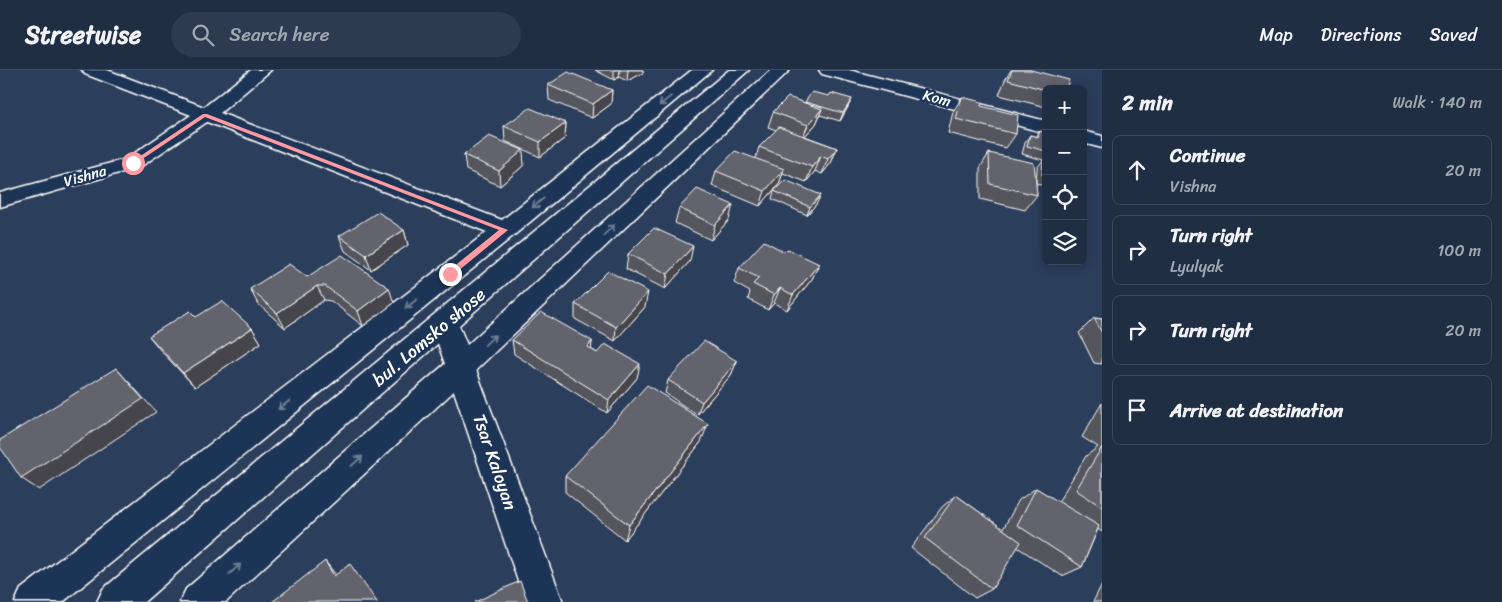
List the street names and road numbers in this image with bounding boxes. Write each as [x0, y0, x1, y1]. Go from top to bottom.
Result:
street label: Kom [920, 82, 954, 114]
street label: Vishna [61, 157, 110, 194]
street label: bul. Lomsko shose [365, 279, 493, 395]
street label: Tsar Kaloyan [464, 410, 526, 515]

